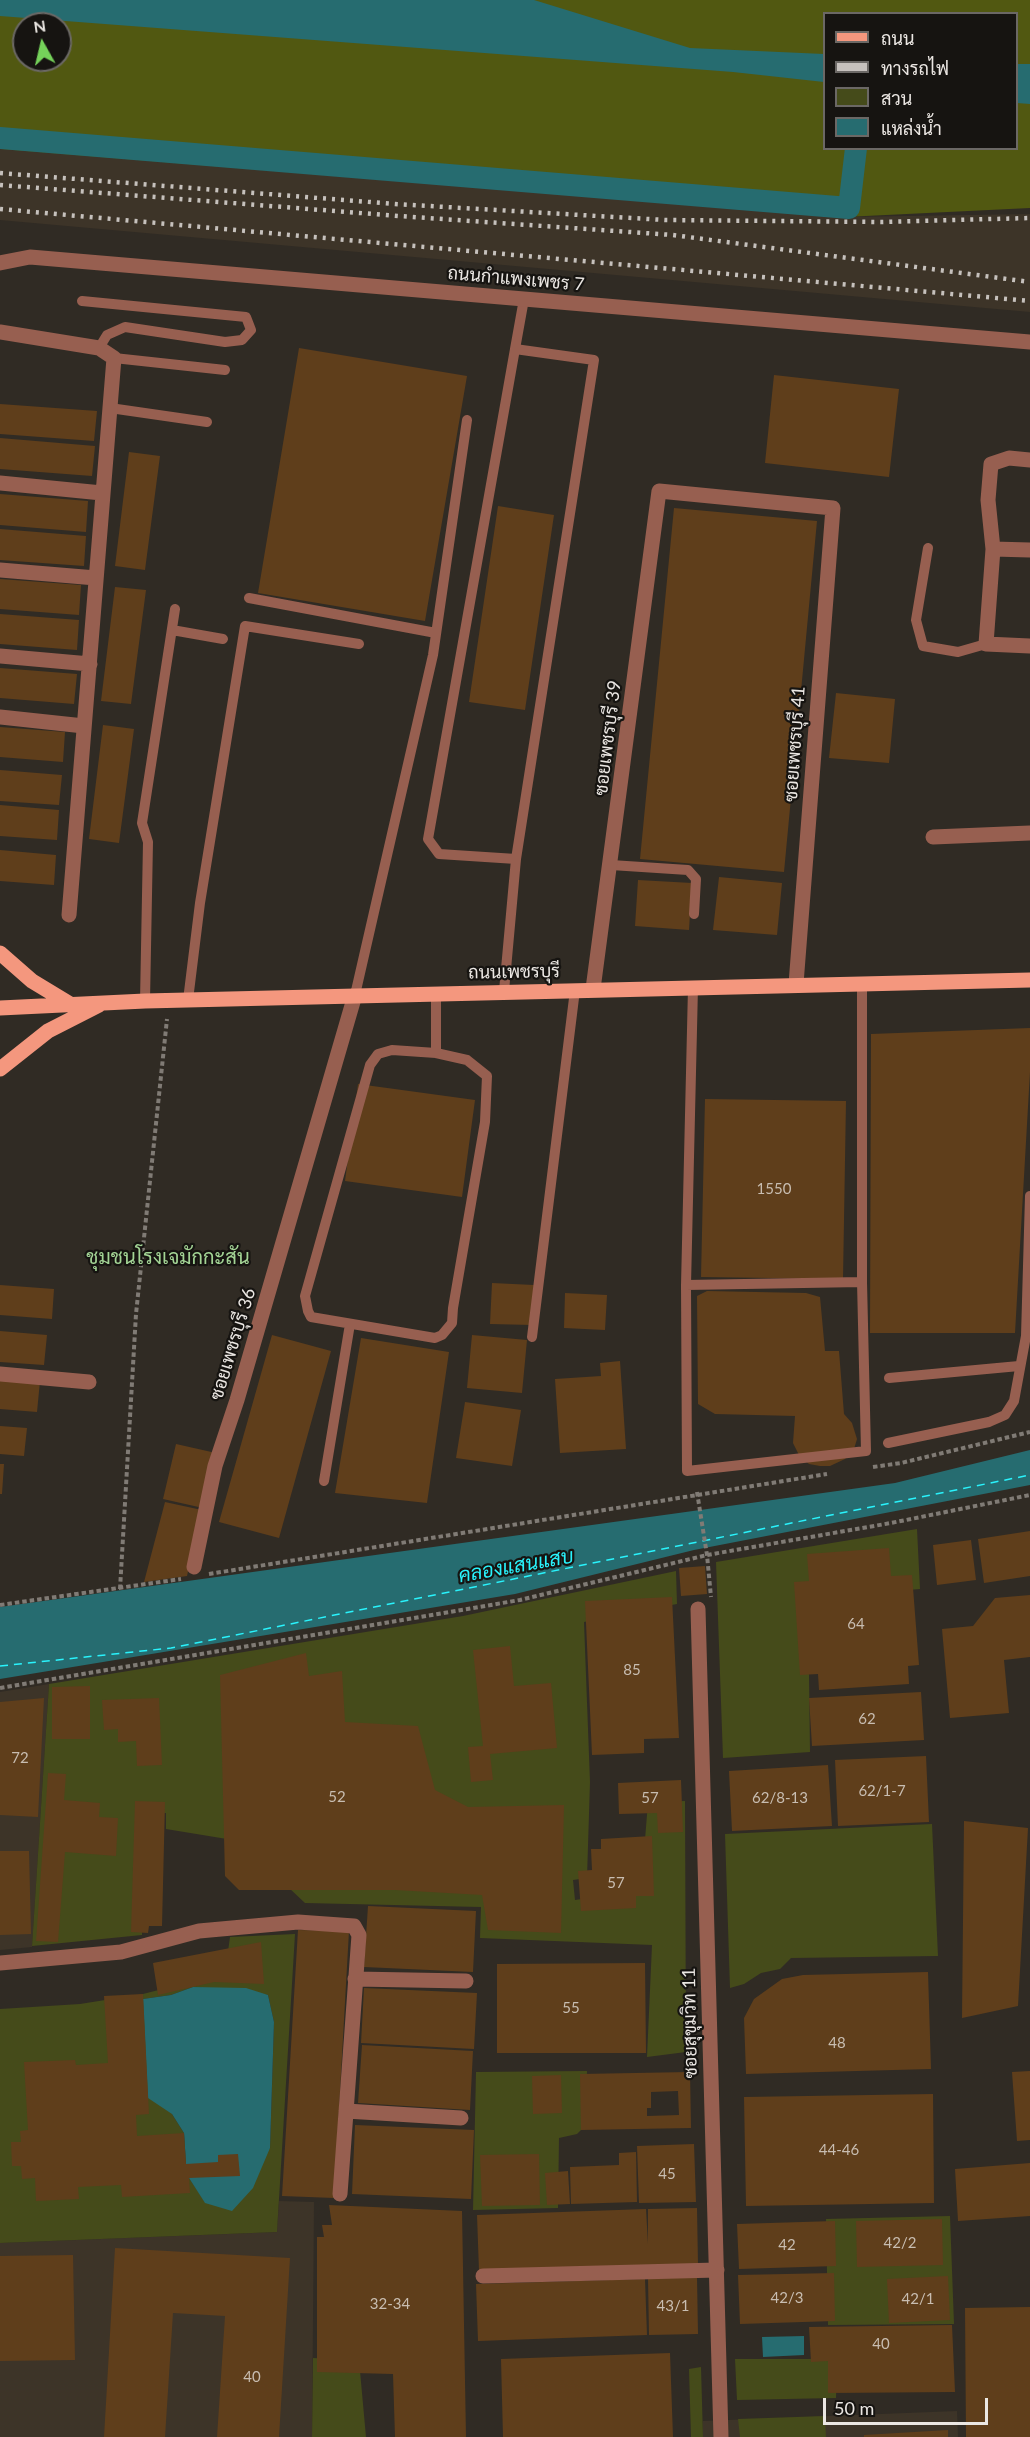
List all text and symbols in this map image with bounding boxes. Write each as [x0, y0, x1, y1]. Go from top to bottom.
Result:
north arrow [12, 12, 72, 72]
legend [823, 12, 1018, 150]
text: N [32, 15, 47, 36]
text: ถนน [881, 27, 914, 49]
text: ทางรถไฟ [881, 57, 949, 79]
text: สวน [881, 87, 912, 109]
text: แหล่งน้ำ [881, 117, 942, 139]
street label: ถนนกำแพงเพชร 7 [447, 262, 585, 296]
street label: ซอยเพชรบุรี 39 [590, 679, 626, 797]
street label: ซอยเพชรบุรี 41 [780, 685, 810, 803]
street label: ถนนเพชรบุรี [468, 960, 560, 984]
house number: 1550 [757, 1180, 791, 1198]
district label: ชุมชนโรงเจมักกะสัน [86, 1246, 250, 1270]
street label: ซอยเพชรบุรี 36 [206, 1285, 260, 1403]
water label: คลองแสนแสบ [457, 1544, 575, 1588]
house number: 64 [847, 1615, 865, 1633]
house number: 85 [623, 1661, 641, 1679]
house number: 62 [858, 1710, 876, 1728]
house number: 72 [11, 1749, 29, 1767]
house number: 62/1-7 [858, 1782, 906, 1800]
house number: 52 [328, 1788, 346, 1806]
house number: 57 [641, 1789, 659, 1807]
house number: 62/8-13 [752, 1789, 808, 1807]
house number: 57 [607, 1874, 625, 1892]
street label: ซอยสุขุมวิท 11 [678, 1967, 702, 2079]
house number: 55 [562, 1999, 580, 2017]
house number: 48 [828, 2034, 846, 2052]
house number: 44-46 [819, 2141, 859, 2159]
house number: 45 [658, 2165, 676, 2183]
house number: 42/2 [884, 2234, 916, 2252]
house number: 42 [778, 2236, 796, 2254]
house number: 42/3 [771, 2289, 803, 2307]
house number: 42/1 [902, 2290, 934, 2308]
house number: 32-34 [370, 2295, 410, 2313]
house number: 43/1 [657, 2297, 689, 2315]
house number: 40 [872, 2335, 890, 2353]
house number: 40 [243, 2368, 261, 2386]
scale bar [826, 2386, 991, 2424]
text: 50 m [834, 2397, 874, 2419]

